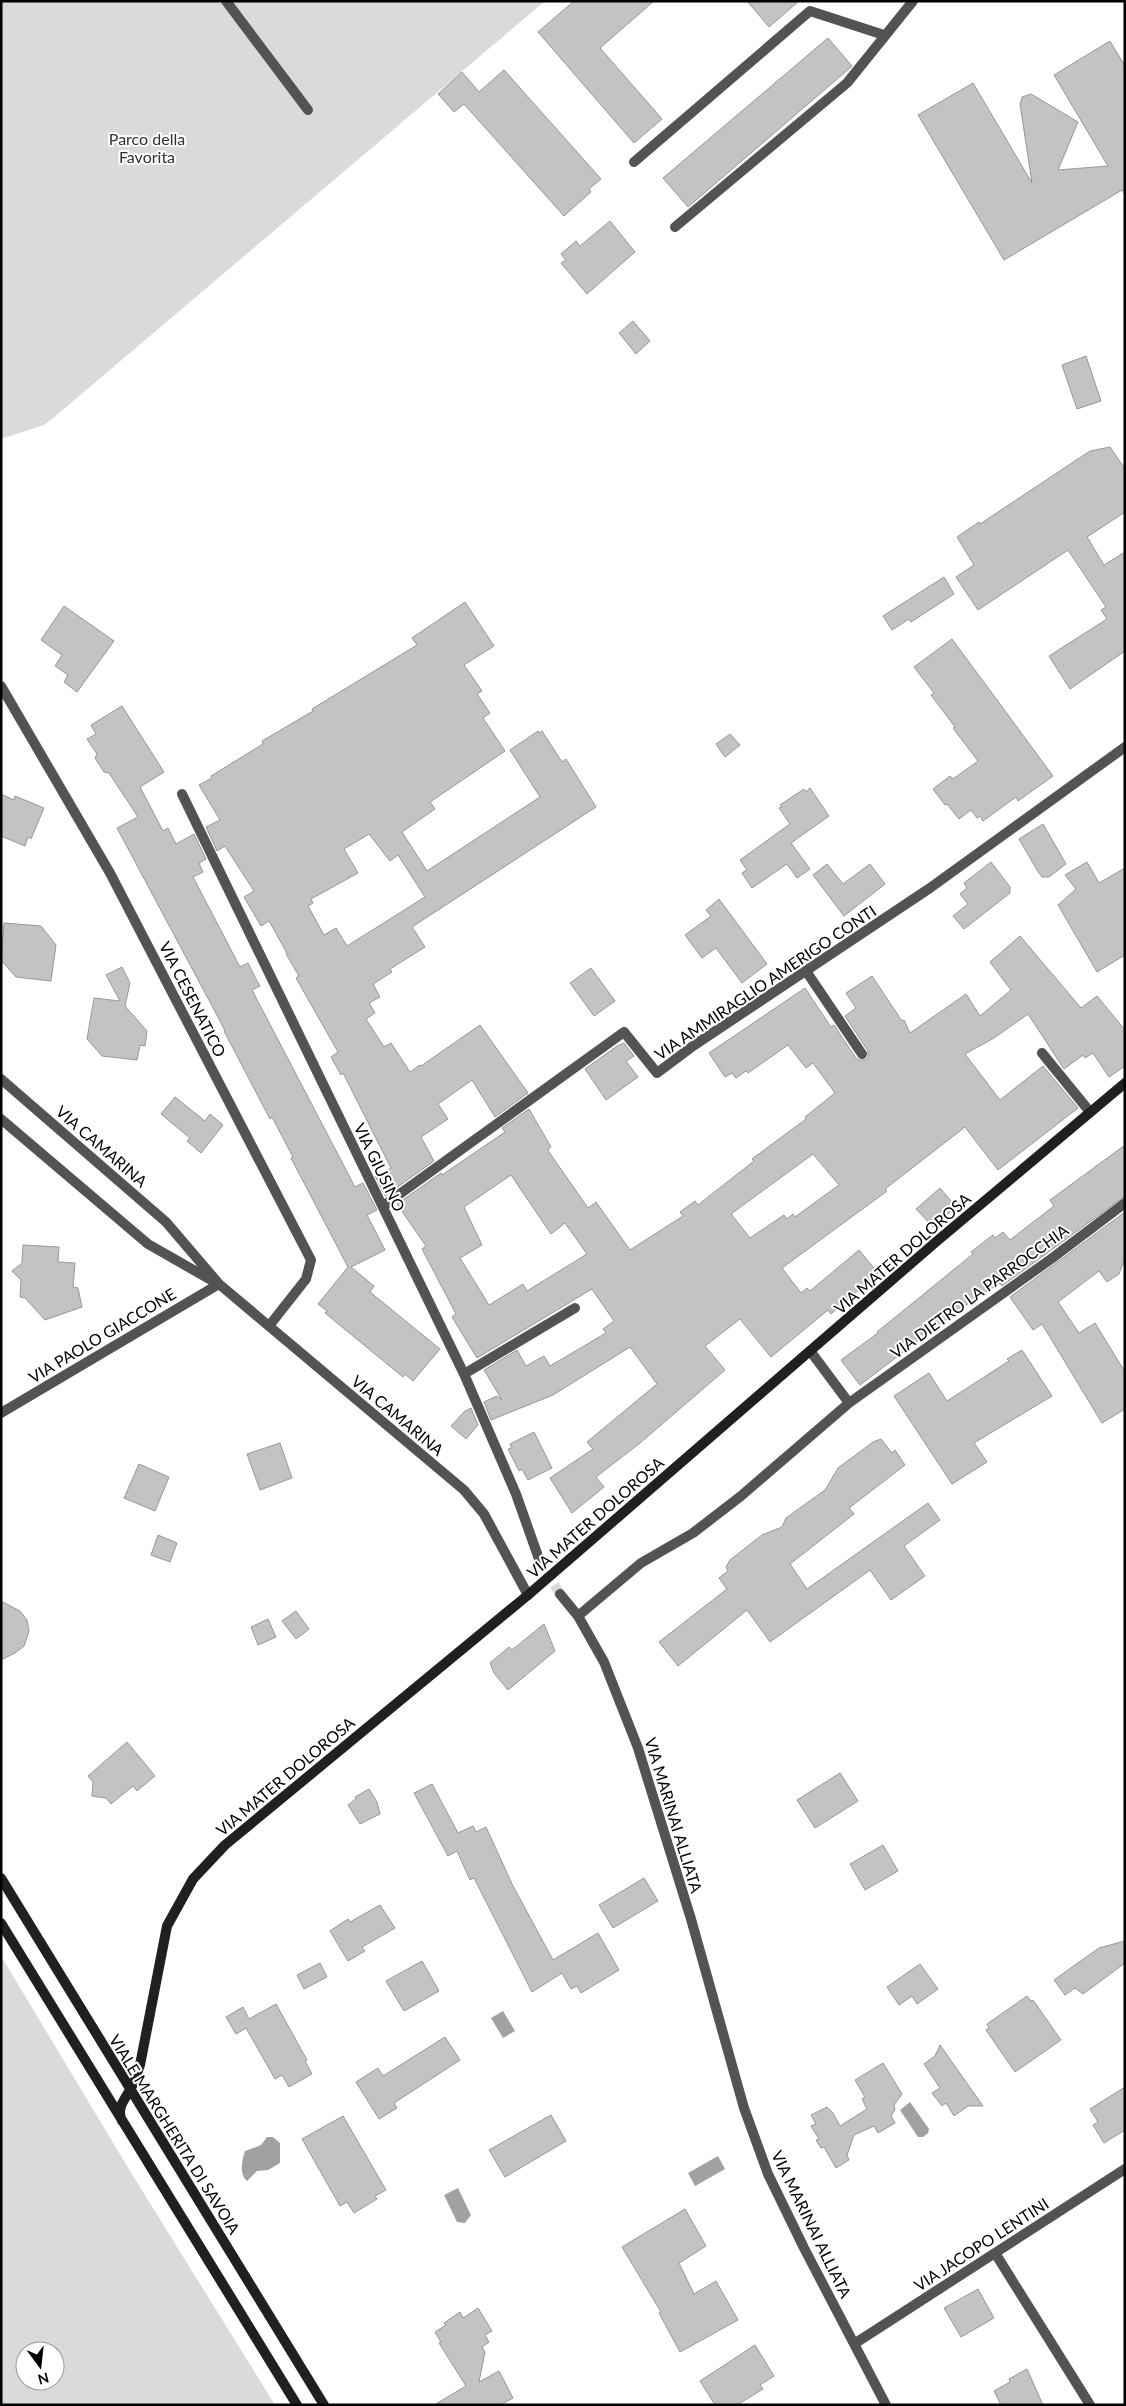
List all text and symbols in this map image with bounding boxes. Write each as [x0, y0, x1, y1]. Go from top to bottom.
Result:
park label: Parco della Favorita [109, 129, 185, 166]
street label: VIA AMMIRAGLIO AMERIGO CONTI [651, 901, 879, 1063]
street label: VIA CESENATICO [156, 938, 230, 1060]
street label: VIA CAMARINA [53, 1101, 152, 1191]
street label: VIA GIUSINO [350, 1120, 410, 1214]
street label: VIA MATER DOLOROSA [830, 1188, 974, 1317]
street label: VIA DIETRO LA PARROCCHIA [886, 1220, 1072, 1362]
street label: VIA PAOLO GIACCONE [25, 1284, 179, 1386]
street label: VIA CAMARINA [348, 1371, 448, 1459]
street label: VIA MATER DOLOROSA [523, 1452, 667, 1581]
street label: VIA MATER DOLOROSA [212, 1713, 358, 1839]
street label: VIA MARINAI ALLIATA [641, 1735, 707, 1895]
street label: VIALE MARGHERITA DI SAVOIA [106, 2031, 244, 2237]
street label: VIA MARINAI ALLIATA [768, 2147, 856, 2301]
street label: VIA JACOPO LENTINI [910, 2193, 1052, 2295]
north arrow [15, 2341, 65, 2391]
text: N [36, 2369, 51, 2389]

